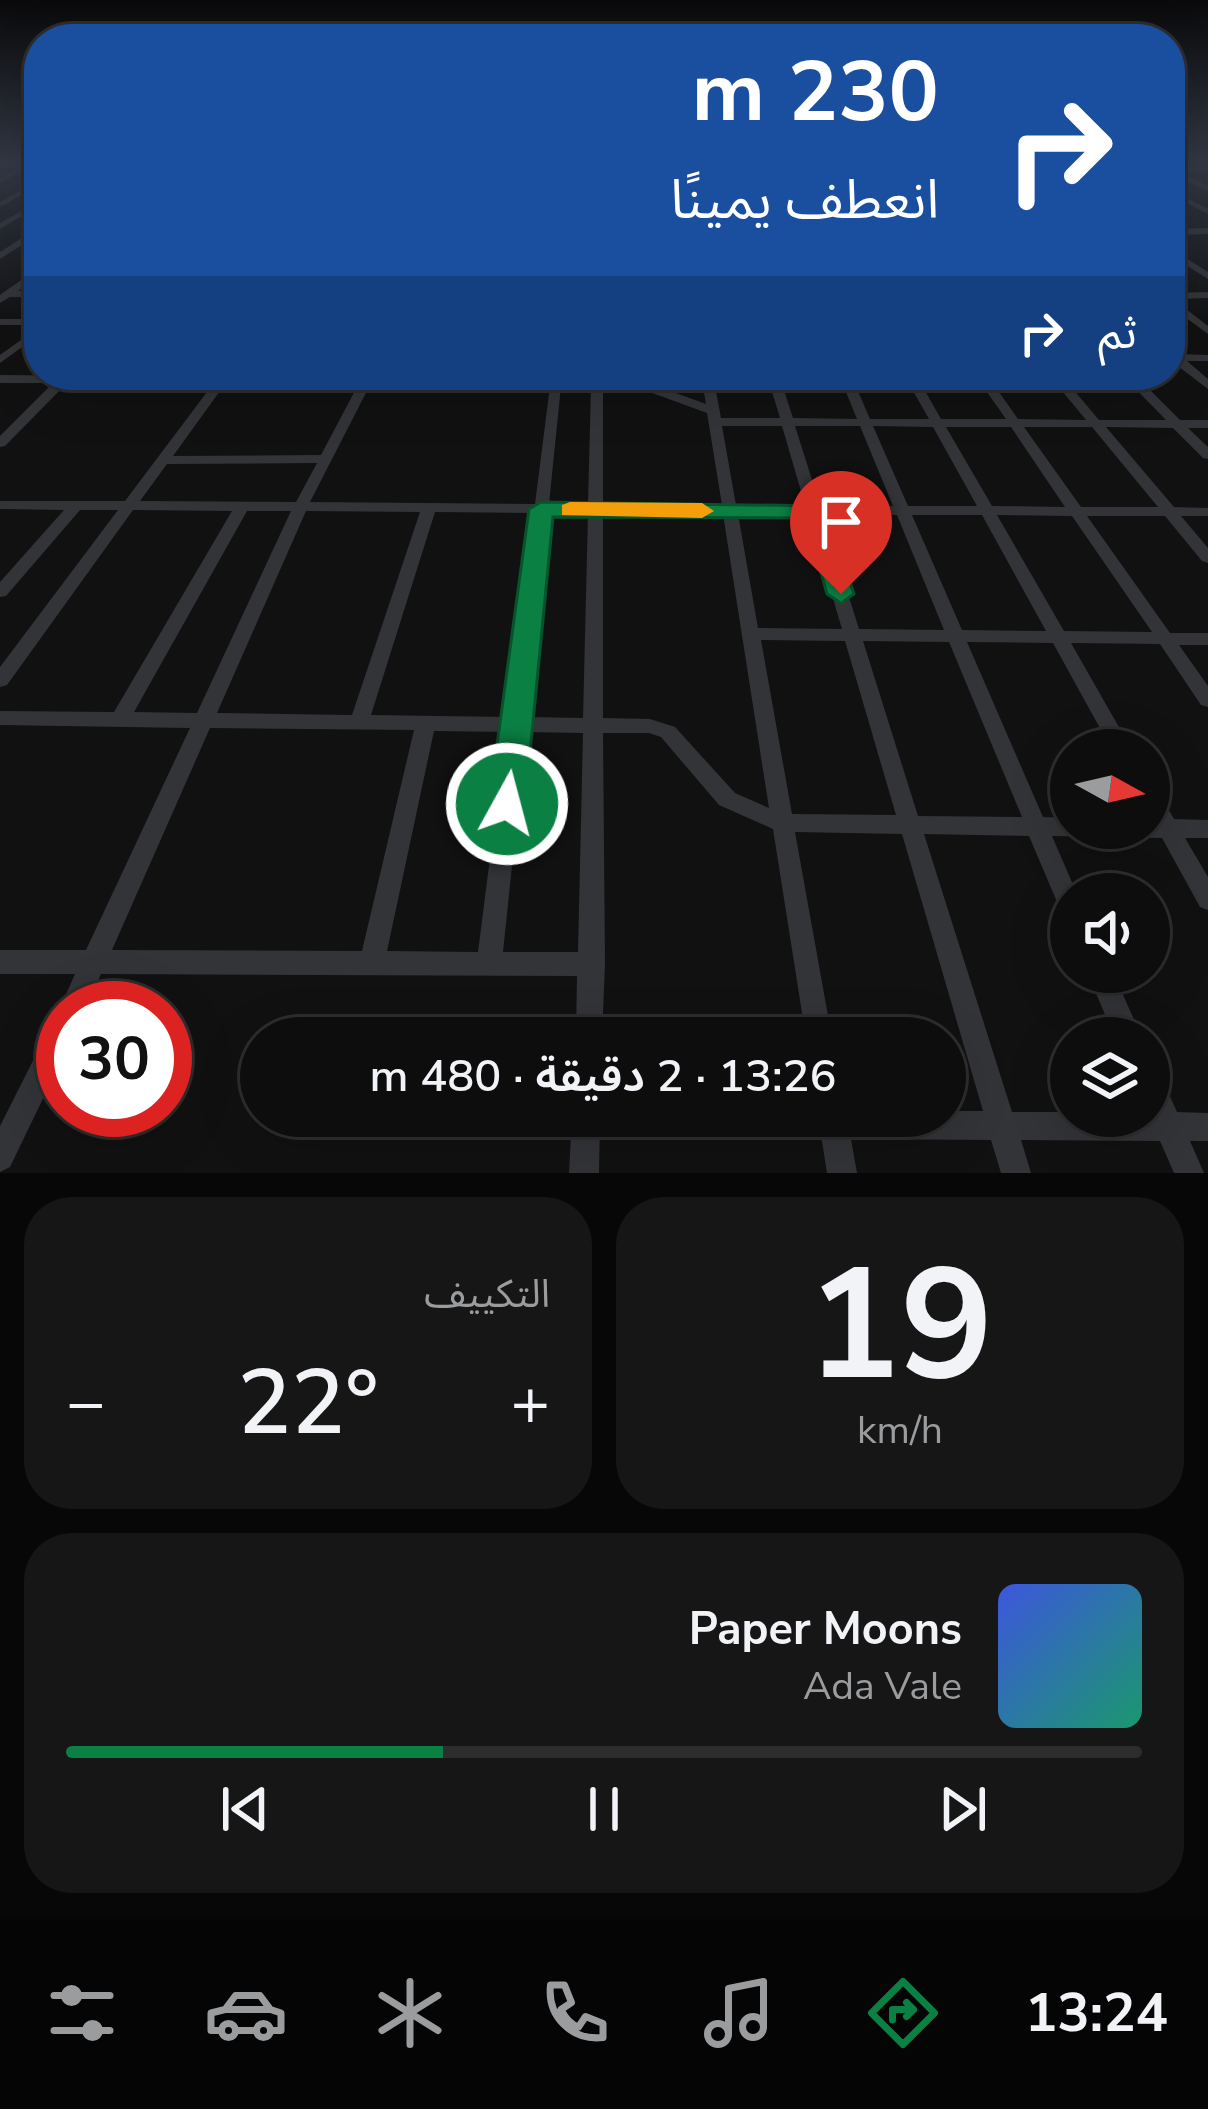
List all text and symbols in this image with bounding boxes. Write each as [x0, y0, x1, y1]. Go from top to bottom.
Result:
text: 230 m [691, 35, 939, 150]
icon: right [981, 72, 1137, 228]
text: انعطف يمينًا [670, 163, 939, 237]
icon: right [1008, 300, 1074, 366]
text: ثم [1098, 303, 1137, 364]
pin [790, 471, 892, 594]
icon: arrive [808, 489, 874, 555]
north arrow [1050, 729, 1170, 849]
map controls [1050, 729, 1170, 1137]
position arrow [444, 741, 570, 867]
button: sound [1050, 873, 1170, 993]
speed limit sign: 30 [36, 981, 192, 1137]
button: layers [1050, 1017, 1170, 1137]
text: 13:26 · 2 دقيقة · 480 m [369, 1046, 837, 1107]
text: 19 [806, 1219, 994, 1432]
text: التكييف [424, 1268, 550, 1321]
text: 22° [237, 1342, 379, 1465]
text: − [66, 1358, 106, 1448]
text: + [510, 1358, 550, 1448]
text: km/h [857, 1404, 943, 1457]
text: Paper Moons [689, 1599, 962, 1660]
text: Ada Vale [803, 1660, 962, 1713]
icon: previous [212, 1776, 278, 1842]
icon: pause [571, 1776, 637, 1842]
icon: next [930, 1776, 996, 1842]
icon: filters [40, 1971, 124, 2055]
icon: car [204, 1971, 288, 2055]
icon: climate [368, 1971, 452, 2055]
icon: phone [533, 1971, 617, 2055]
icon: music [697, 1971, 781, 2055]
icon: directions [861, 1971, 945, 2055]
text: 13:24 [1025, 1976, 1168, 2050]

